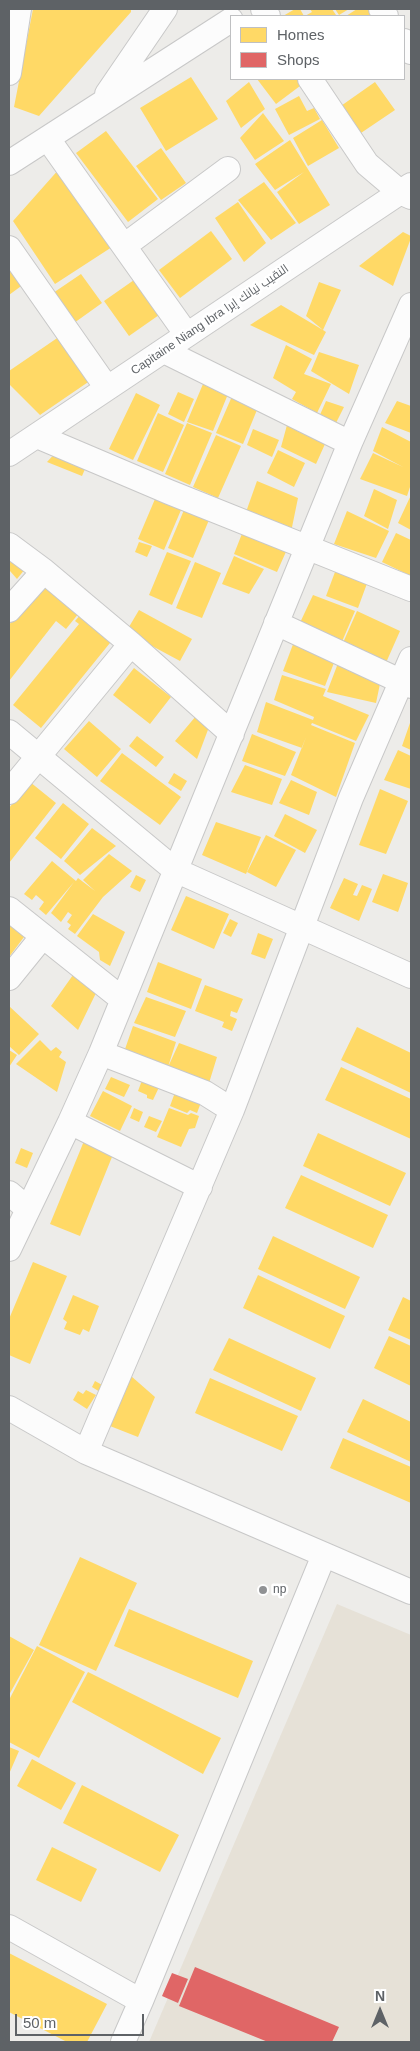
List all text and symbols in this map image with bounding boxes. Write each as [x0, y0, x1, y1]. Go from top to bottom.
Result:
legend [230, 15, 405, 80]
text: Homes [277, 26, 325, 43]
text: Shops [277, 51, 320, 68]
street label: Capitaine Niang Ibra النقيب نيانك إبرا [128, 262, 292, 378]
place label: np [273, 1583, 286, 1597]
marker: np [257, 1584, 269, 1596]
north arrow [355, 1986, 405, 2036]
text: N [375, 1988, 385, 2004]
scale bar [18, 2004, 146, 2036]
text: 50 m [23, 2014, 56, 2031]

